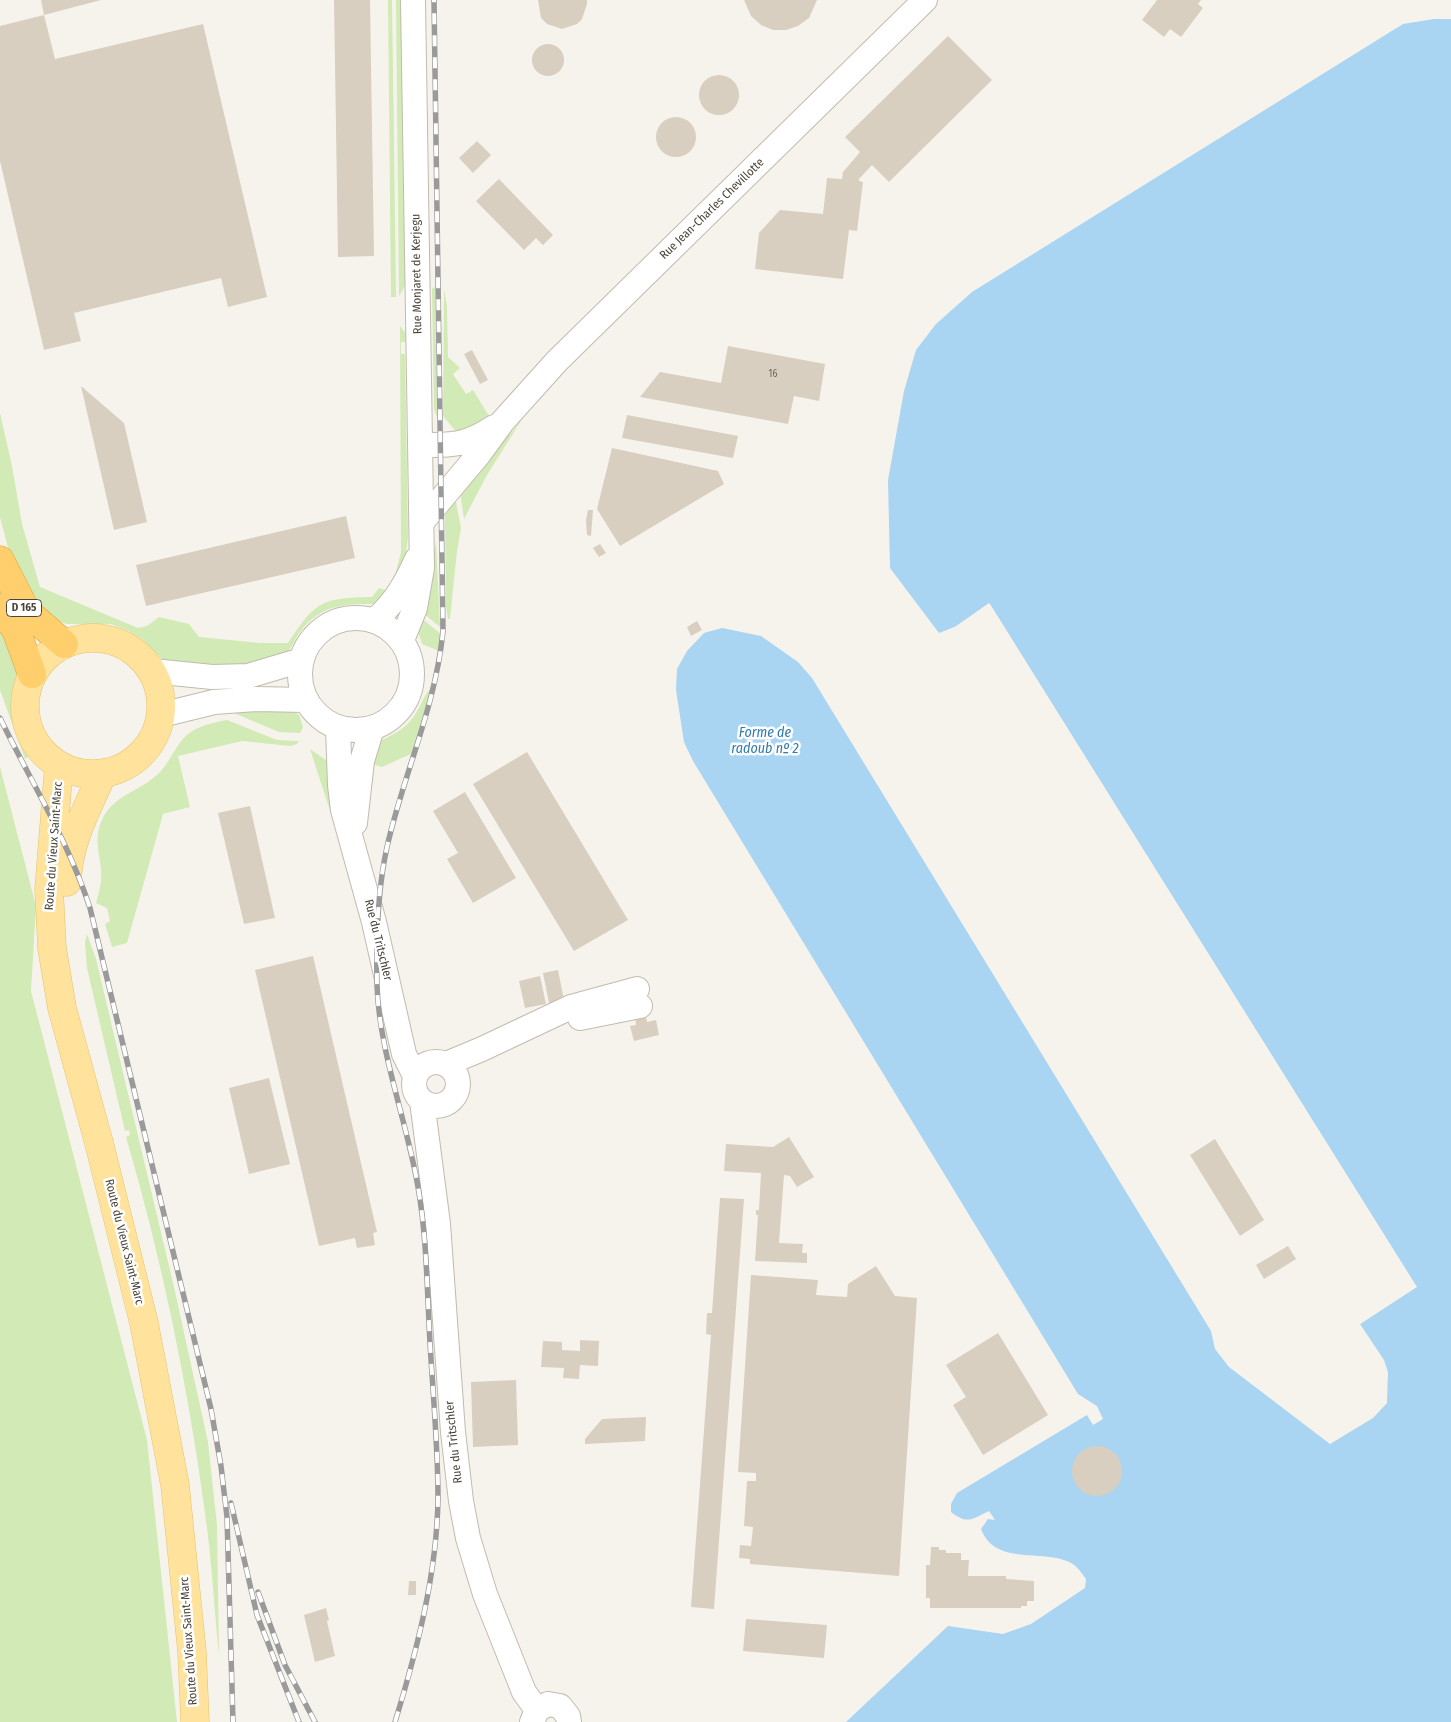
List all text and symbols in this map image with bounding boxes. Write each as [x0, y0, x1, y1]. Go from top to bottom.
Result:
street label: Rue Jean-Charles Chevillotte [657, 155, 767, 263]
street label: Rue Monjaret de Kerjegu [409, 214, 425, 334]
house number: 16 [769, 368, 777, 380]
road number: D 165 [6, 600, 42, 616]
water label: Forme de radoub nº 2 [731, 725, 799, 758]
street label: Route du Vieux Saint-Marc [42, 781, 66, 911]
street label: Rue du Tritschler [361, 898, 395, 982]
street label: Route du Vieux Saint-Marc [101, 1178, 147, 1306]
street label: Rue du Tritschler [442, 1400, 466, 1484]
street label: Route du Vieux Saint-Marc [177, 1576, 201, 1706]

